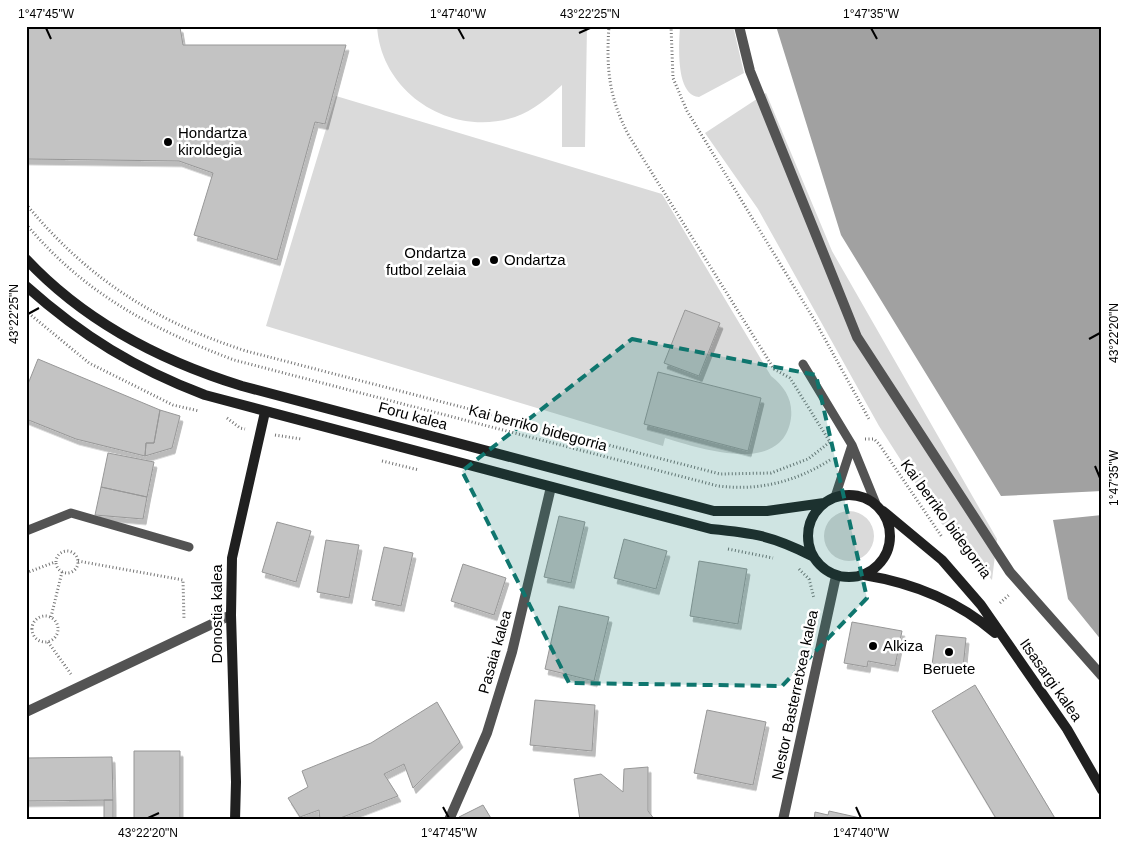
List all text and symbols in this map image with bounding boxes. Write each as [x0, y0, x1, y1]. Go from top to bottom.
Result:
text: 1°47'45"W [18, 7, 75, 21]
text: 1°47'40"W [430, 7, 487, 21]
text: 43°22'25"N [560, 7, 620, 21]
text: 1°47'35"W [843, 7, 900, 21]
place label: Hondartza kiroldegia [178, 124, 248, 158]
marker: Hondartza kiroldegia [162, 136, 174, 148]
place label: Ondartza futbol zelaia [386, 244, 467, 278]
place label: Ondartza [504, 251, 566, 268]
marker: Ondartza [488, 254, 500, 266]
marker: Ondartza futbol zelaia [470, 256, 482, 268]
text: 43°22'25"N [7, 284, 21, 344]
text: 43°22'20"N [1107, 303, 1121, 363]
street label: Foru kalea [377, 398, 450, 433]
street label: Kai berriko bidegorria [467, 401, 610, 454]
text: 1°47'35"W [1107, 449, 1121, 506]
street label: Kai berriko bidegorria [898, 456, 996, 582]
street label: Donostia kalea [208, 564, 225, 664]
street label: Pasaia kalea [475, 608, 515, 695]
street label: Nestor Basterretxea kalea [768, 608, 821, 781]
street label: Itsasargi kalea [1017, 635, 1086, 725]
place label: Alkiza [883, 637, 924, 654]
marker: Alkiza [867, 640, 879, 652]
marker: Beruete [943, 646, 955, 658]
place label: Beruete [923, 660, 975, 677]
text: 43°22'20"N [118, 826, 178, 840]
text: 1°47'45"W [421, 826, 478, 840]
text: 1°47'40"W [833, 826, 890, 840]

